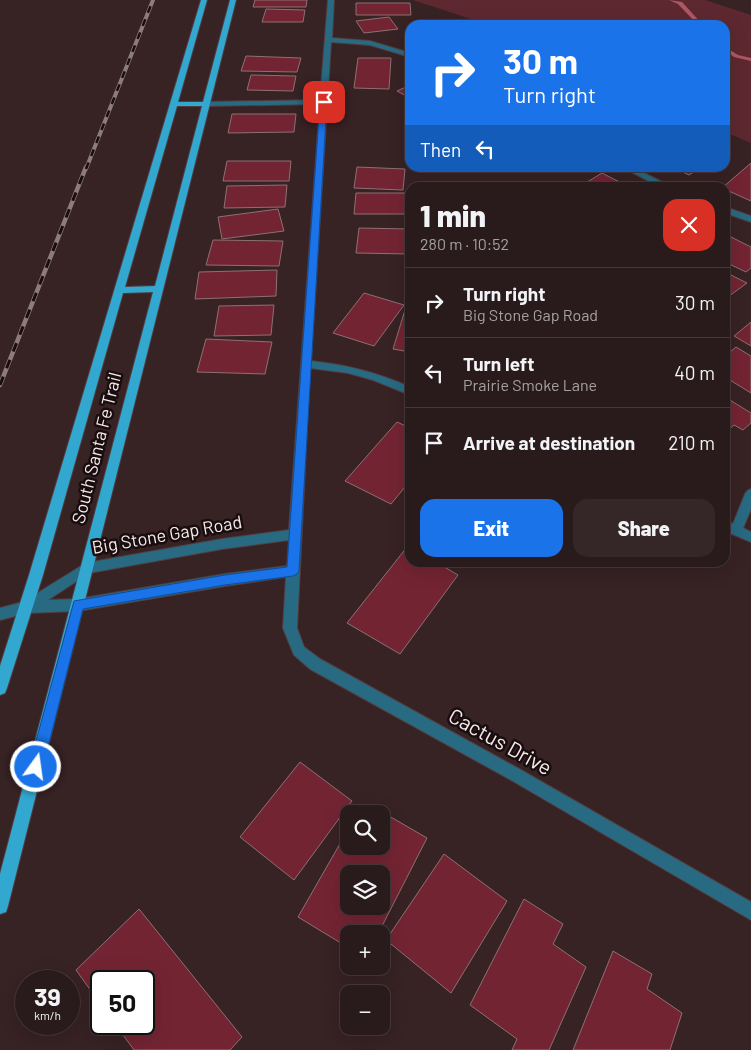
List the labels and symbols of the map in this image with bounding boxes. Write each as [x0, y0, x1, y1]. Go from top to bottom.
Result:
pin [303, 81, 345, 123]
street label: South Santa Fe Trail [67, 370, 125, 526]
street label: Big Stone Gap Road [90, 510, 244, 558]
street label: Cactus Drive [445, 702, 557, 779]
position arrow [9, 740, 61, 792]
speed limit sign: 50 [90, 970, 155, 1035]

